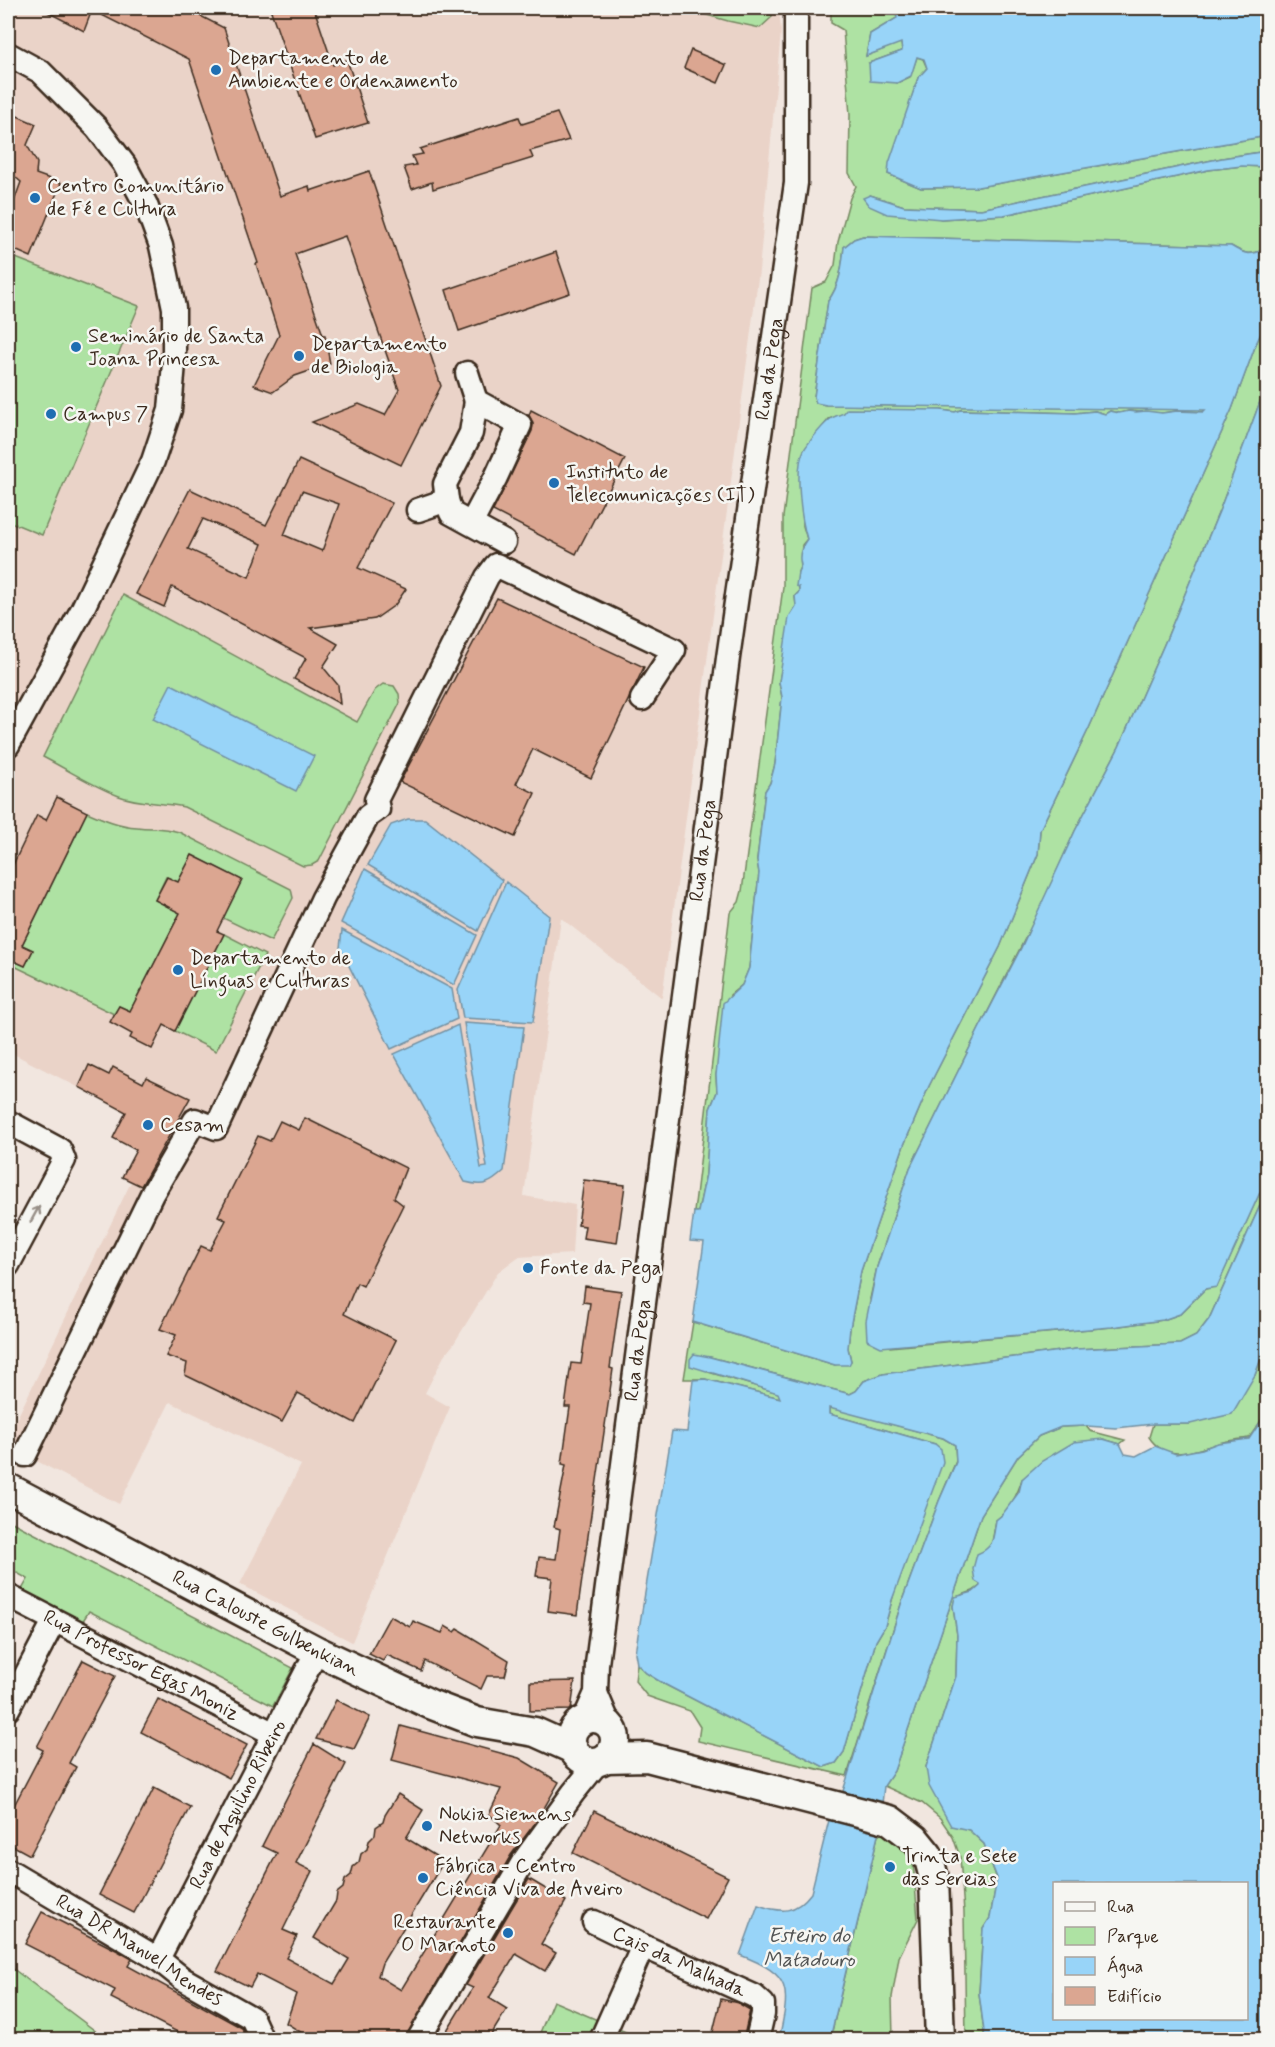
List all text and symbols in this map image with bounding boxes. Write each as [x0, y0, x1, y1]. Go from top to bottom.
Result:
place label: Departamento de Ambiente e Ordenamento [228, 45, 458, 95]
marker: Departamento de Ambiente e Ordenamento [209, 63, 223, 77]
place label: Centro Comunitário de Fé e Cultura [47, 173, 224, 223]
marker: Centro Comunitário de Fé e Cultura [28, 191, 42, 205]
street label: Rua da Pega [749, 316, 790, 422]
place label: Seminário de Santa Joana Princesa [88, 323, 264, 373]
place label: Departamento de Biologia [311, 331, 447, 381]
marker: Seminário de Santa Joana Princesa [69, 340, 83, 354]
marker: Departamento de Biologia [292, 349, 306, 363]
place label: Campus 7 [63, 401, 148, 428]
marker: Campus 7 [44, 407, 58, 421]
place label: Instituto de Telecomunicações (IT) [566, 459, 755, 509]
marker: Instituto de Telecomunicações (IT) [547, 476, 561, 490]
street label: Rua da Pega [683, 798, 723, 903]
place label: Departamento de Línguas e Culturas [190, 945, 351, 997]
marker: Departamento de Línguas e Culturas [171, 963, 185, 977]
place label: Cesam [160, 1112, 224, 1139]
marker: Cesam [141, 1118, 155, 1132]
one-way arrow [29, 1205, 41, 1222]
place label: Fonte da Pega [540, 1255, 661, 1283]
marker: Fonte da Pega [521, 1261, 535, 1275]
street label: Rua da Pega [618, 1297, 658, 1403]
street label: Rua Calouste Gulbenkian [167, 1563, 364, 1683]
street label: Rua Professor Egas Moniz [39, 1603, 244, 1727]
street label: Rua de Aquilino Ribeiro [183, 1715, 293, 1894]
place label: Nokia Siemens Networks [439, 1801, 571, 1851]
marker: Nokia Siemens Networks [420, 1819, 434, 1833]
place label: Trinta e Sete das Sereias [902, 1843, 1017, 1893]
place label: Fábrica - Centro Ciência Viva de Aveiro [435, 1853, 623, 1903]
marker: Trinta e Sete das Sereias [883, 1860, 897, 1874]
marker: Fábrica - Centro Ciência Viva de Aveiro [416, 1871, 430, 1885]
legend [1053, 1882, 1248, 2020]
street label: Rua DR Manuel Mendes [51, 1888, 228, 2012]
text: Rua [1107, 1895, 1134, 1919]
place label: Restaurante O Marnoto [393, 1909, 496, 1959]
street label: Cais da Malhada [608, 1920, 751, 2005]
water label: Esteiro do Matadouro [763, 1922, 856, 1974]
text: Parque [1107, 1925, 1159, 1949]
marker: Restaurante O Marnoto [501, 1926, 515, 1940]
text: Água [1107, 1955, 1143, 1979]
text: Edifício [1107, 1985, 1162, 2009]

